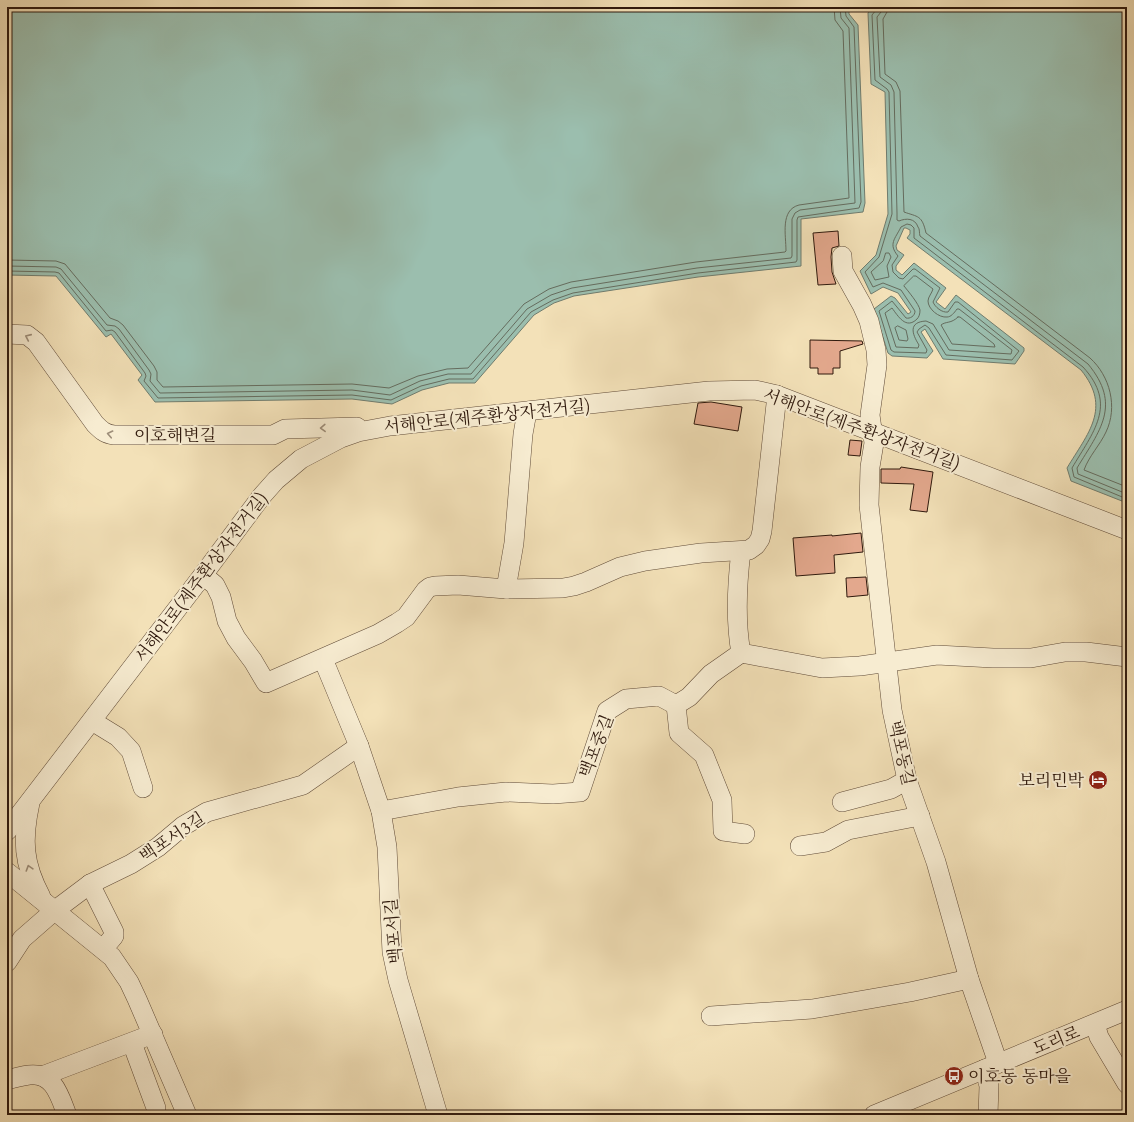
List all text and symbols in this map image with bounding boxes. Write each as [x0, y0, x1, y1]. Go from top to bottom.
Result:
one-way arrow [25, 334, 32, 342]
street label: 서해안로(제주환상자전거길) [760, 383, 963, 476]
street label: 서해안로(제주환상자전거길) [382, 394, 592, 439]
street label: 이호해변길 [134, 424, 216, 447]
one-way arrow [320, 424, 326, 432]
one-way arrow [107, 430, 114, 438]
street label: 서해안로(제주환상자전거길) [130, 487, 273, 667]
street label: 백포중길 [574, 711, 619, 781]
street label: 백포동길 [883, 719, 920, 788]
place label: 보리민박 [1018, 769, 1085, 792]
hotel icon: 보리민박 [1087, 769, 1109, 791]
street label: 백포서3길 [135, 807, 210, 868]
one-way arrow [25, 865, 34, 872]
street label: 백포서길 [379, 897, 408, 965]
street label: 도리로 [1029, 1020, 1084, 1060]
bus stop icon: 이호동 동마을 [943, 1065, 965, 1087]
place label: 이호동 동마을 [968, 1065, 1071, 1088]

